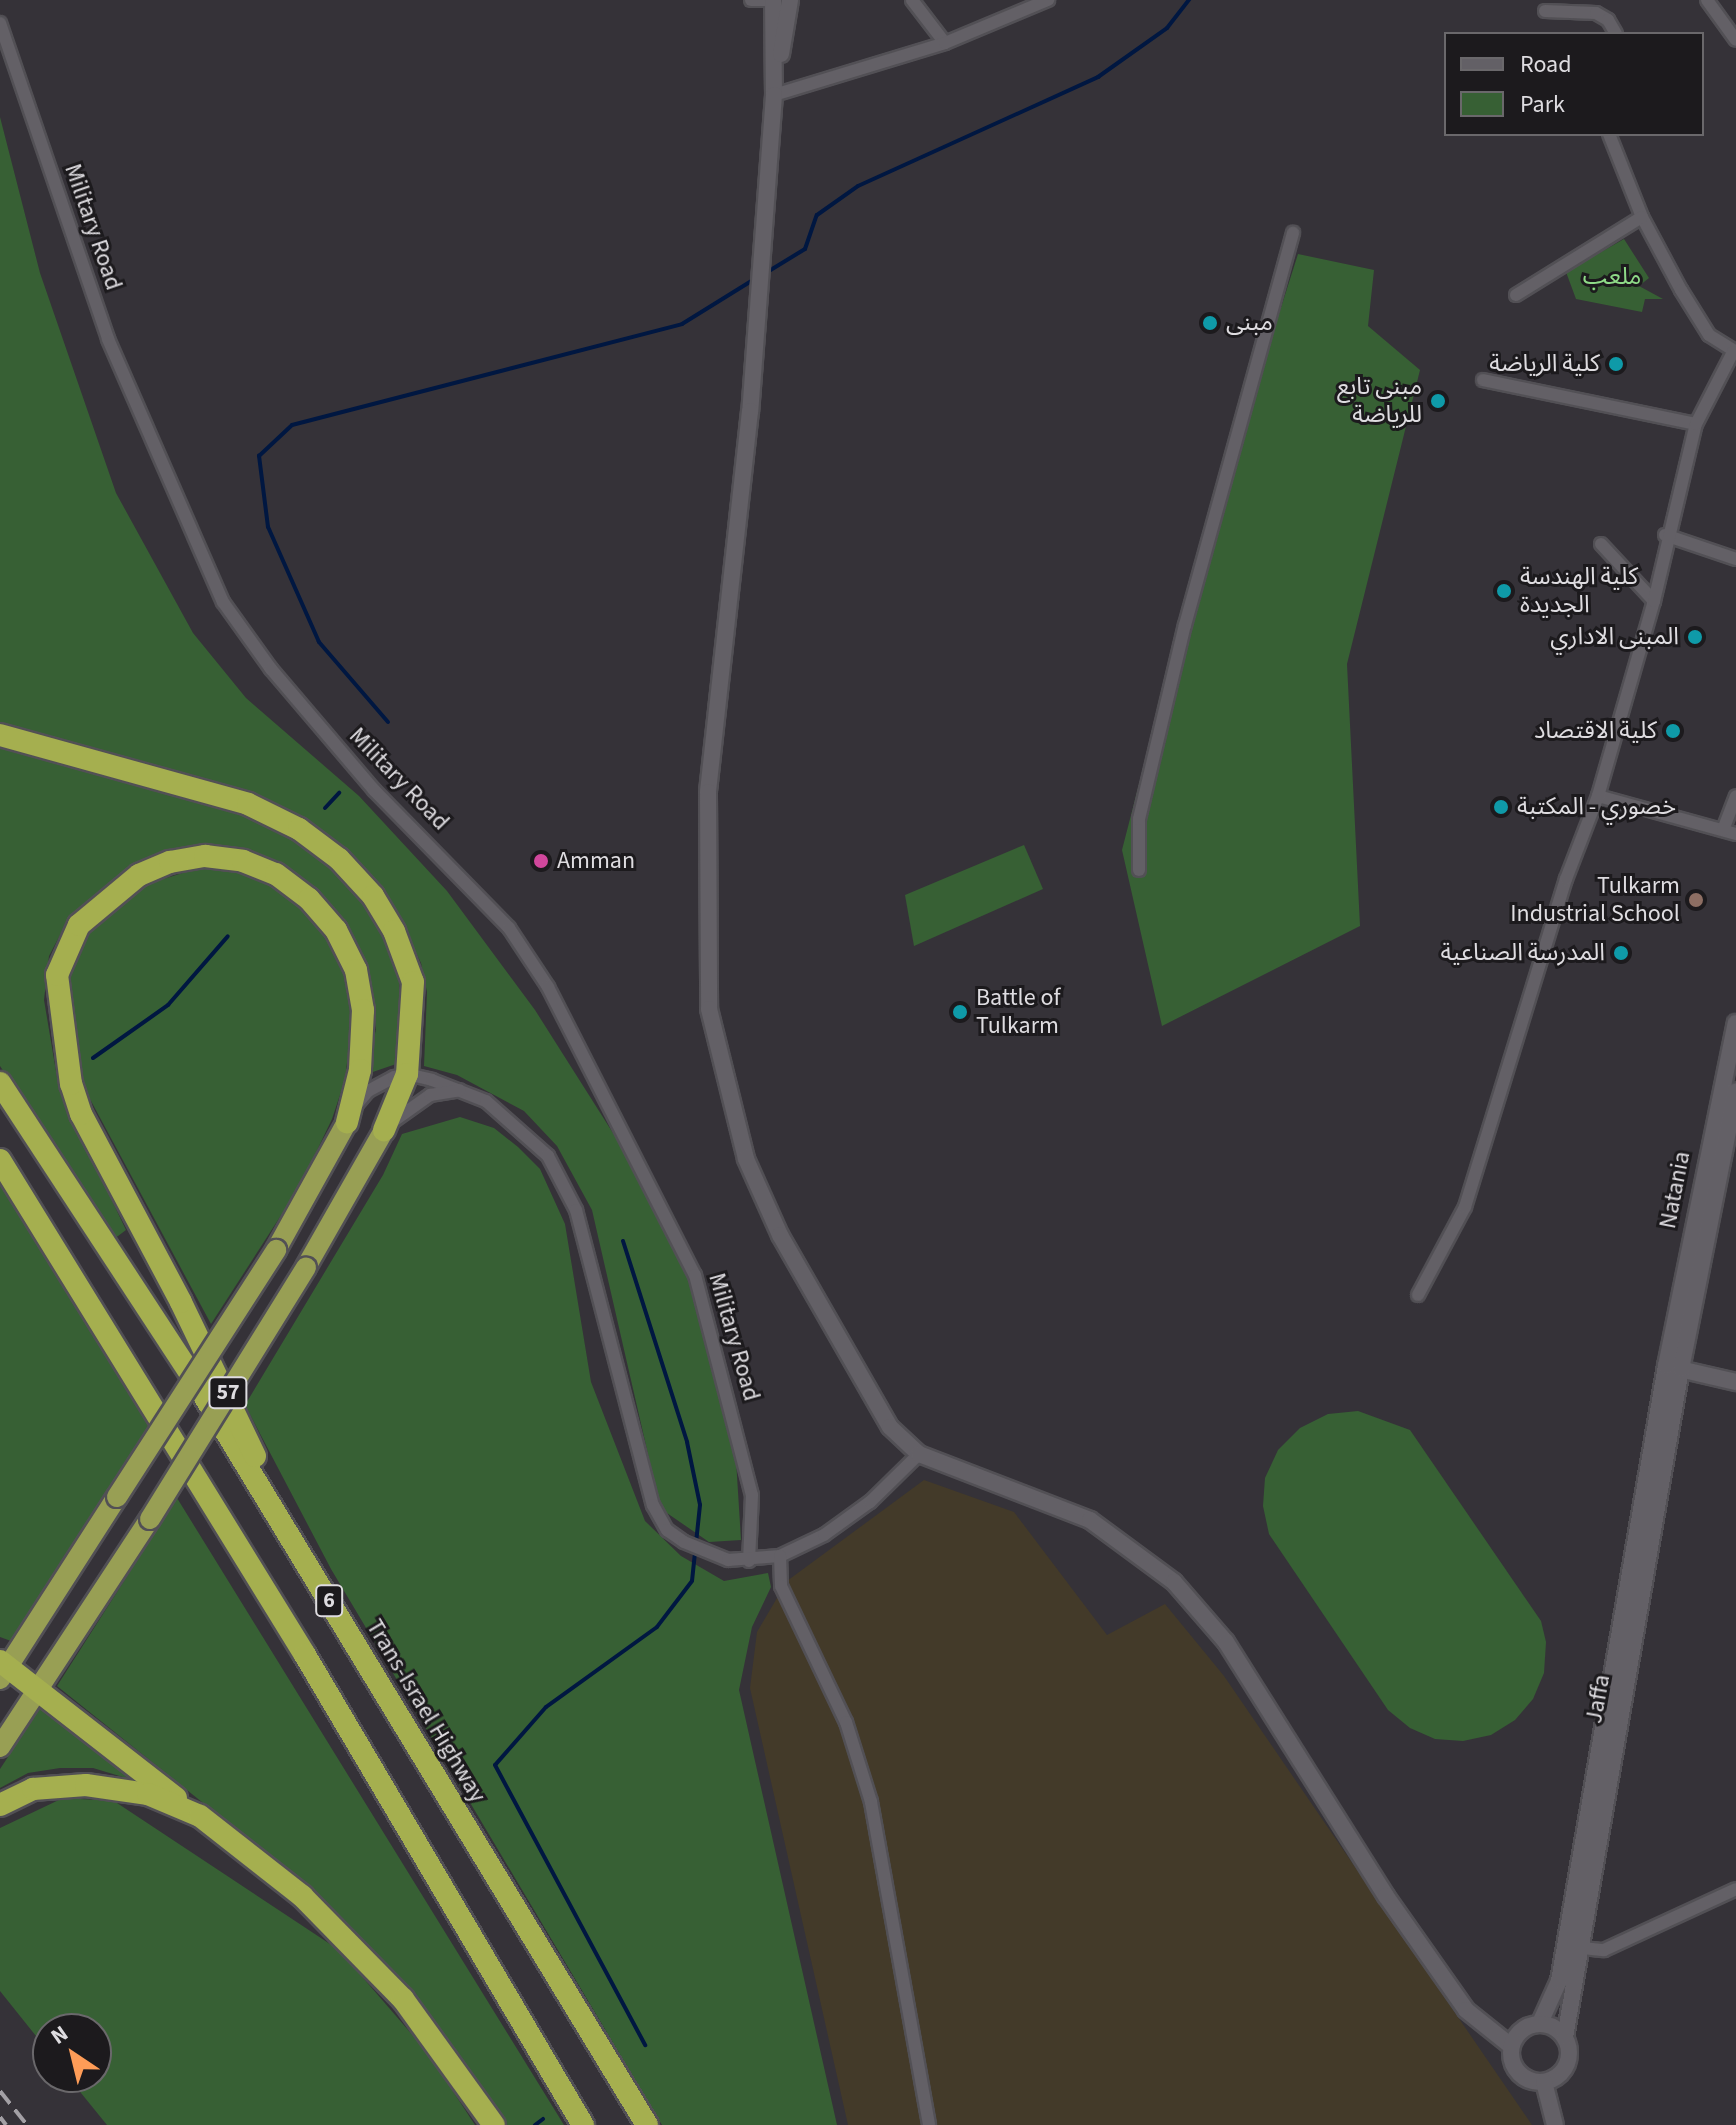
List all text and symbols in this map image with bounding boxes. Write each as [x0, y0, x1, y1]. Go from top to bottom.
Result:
legend [1444, 32, 1704, 136]
text: Road [1520, 47, 1572, 82]
text: Park [1520, 87, 1565, 122]
street label: Military Road [58, 160, 128, 294]
park label: ملعب [1583, 263, 1641, 291]
place label: مبنى [1226, 309, 1273, 337]
marker: مبنى [1201, 314, 1219, 332]
place label: كلية الرياضة [1489, 350, 1600, 378]
marker: كلية الرياضة [1607, 355, 1625, 373]
place label: مبنى تابع للرياضة [1337, 373, 1422, 429]
marker: مبنى تابع للرياضة [1429, 392, 1447, 410]
place label: كلية الهندسة الجديدة [1520, 563, 1638, 619]
marker: كلية الهندسة الجديدة [1495, 582, 1513, 600]
place label: المبنى الاداري [1550, 623, 1679, 651]
marker: المبنى الاداري [1686, 628, 1704, 646]
place label: كلية الاقتصاد [1534, 717, 1657, 745]
street label: Military Road [343, 722, 455, 836]
marker: كلية الاقتصاد [1664, 722, 1682, 740]
place label: خصوري - المكتبة [1517, 793, 1676, 821]
marker: خصوري - المكتبة [1492, 798, 1510, 816]
place label: Amman [557, 847, 635, 875]
marker: Amman [532, 852, 550, 870]
place label: Tulkarm Industrial School [1510, 872, 1680, 928]
marker: Tulkarm Industrial School [1687, 891, 1705, 909]
place label: المدرسة الصناعية [1440, 939, 1605, 967]
marker: المدرسة الصناعية [1612, 944, 1630, 962]
place label: Battle of Tulkarm [976, 984, 1060, 1040]
marker: Battle of Tulkarm [951, 1003, 969, 1021]
street label: Natania [1653, 1149, 1697, 1231]
street label: Military Road [702, 1270, 766, 1404]
road number: 57 [208, 1375, 248, 1411]
road number: 6 [315, 1583, 343, 1619]
street label: Trans-Israel Highway [360, 1614, 492, 1808]
street label: Jaffa [1580, 1672, 1616, 1726]
north arrow [32, 2013, 112, 2093]
text: N [44, 2018, 75, 2052]

